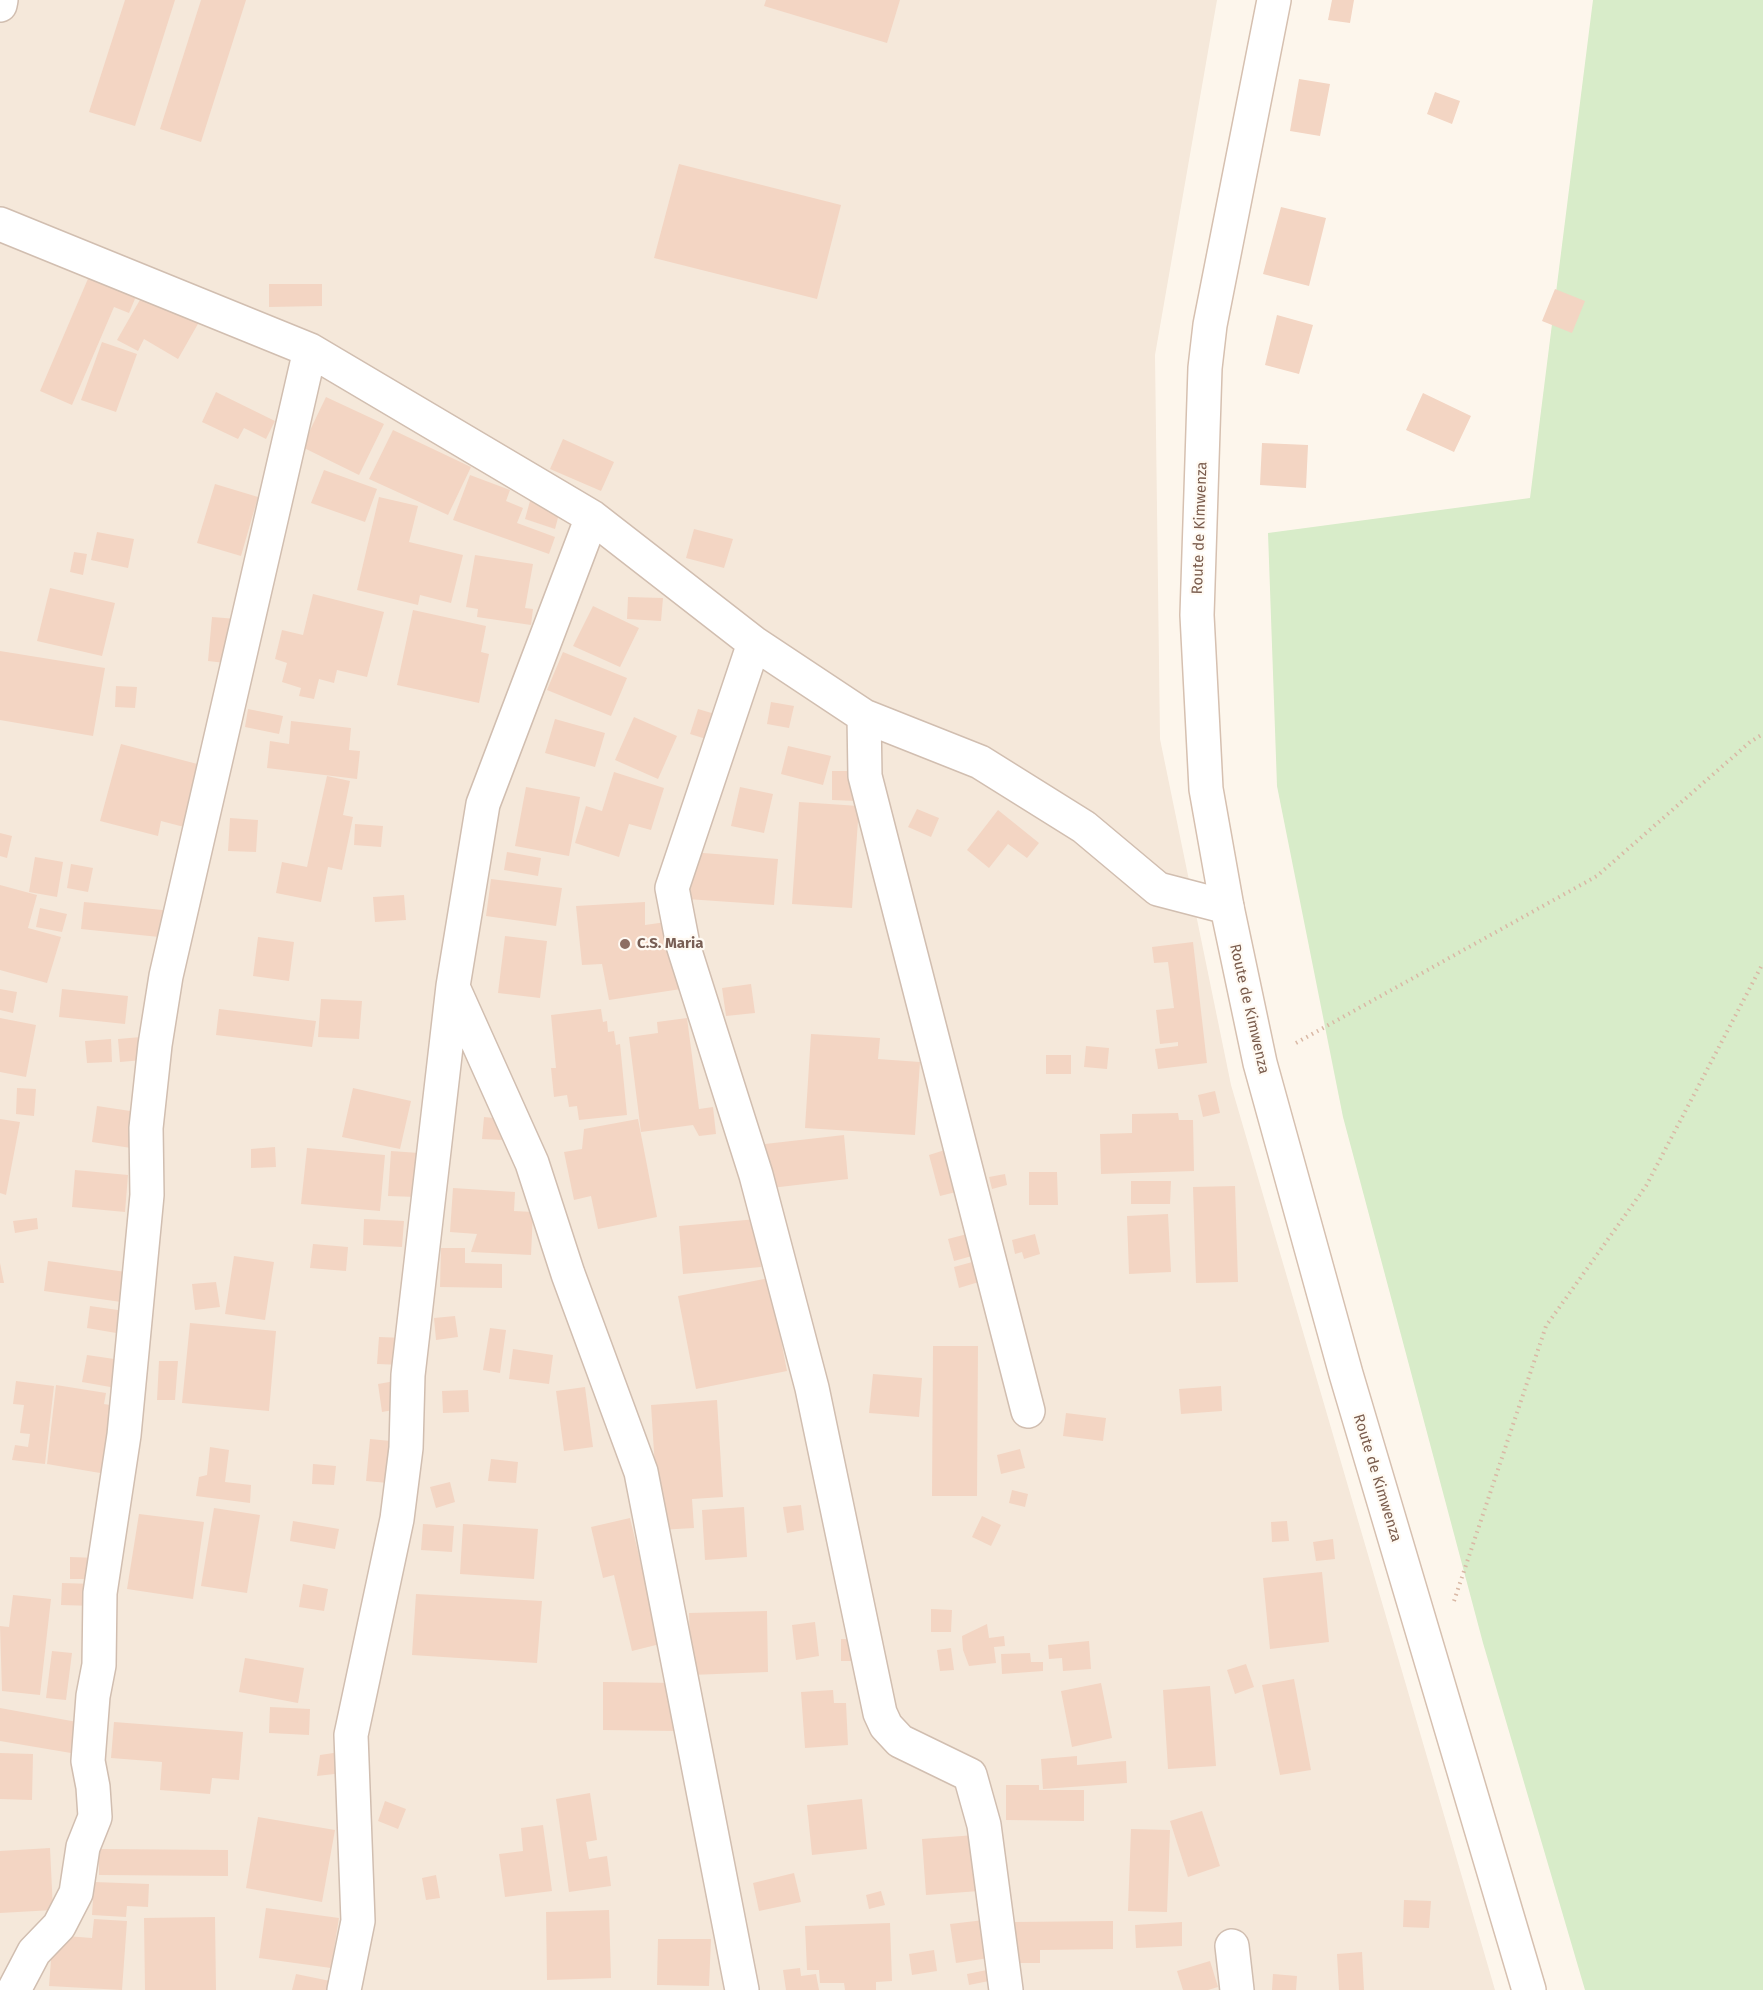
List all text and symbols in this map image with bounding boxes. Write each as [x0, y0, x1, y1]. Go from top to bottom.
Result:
street label: Route de Kimwenza [1189, 461, 1211, 595]
place label: C.S. Maria [637, 935, 703, 953]
marker: C.S. Maria [618, 937, 632, 951]
street label: Route de Kimwenza [1225, 942, 1273, 1076]
street label: Route de Kimwenza [1349, 1412, 1405, 1544]

